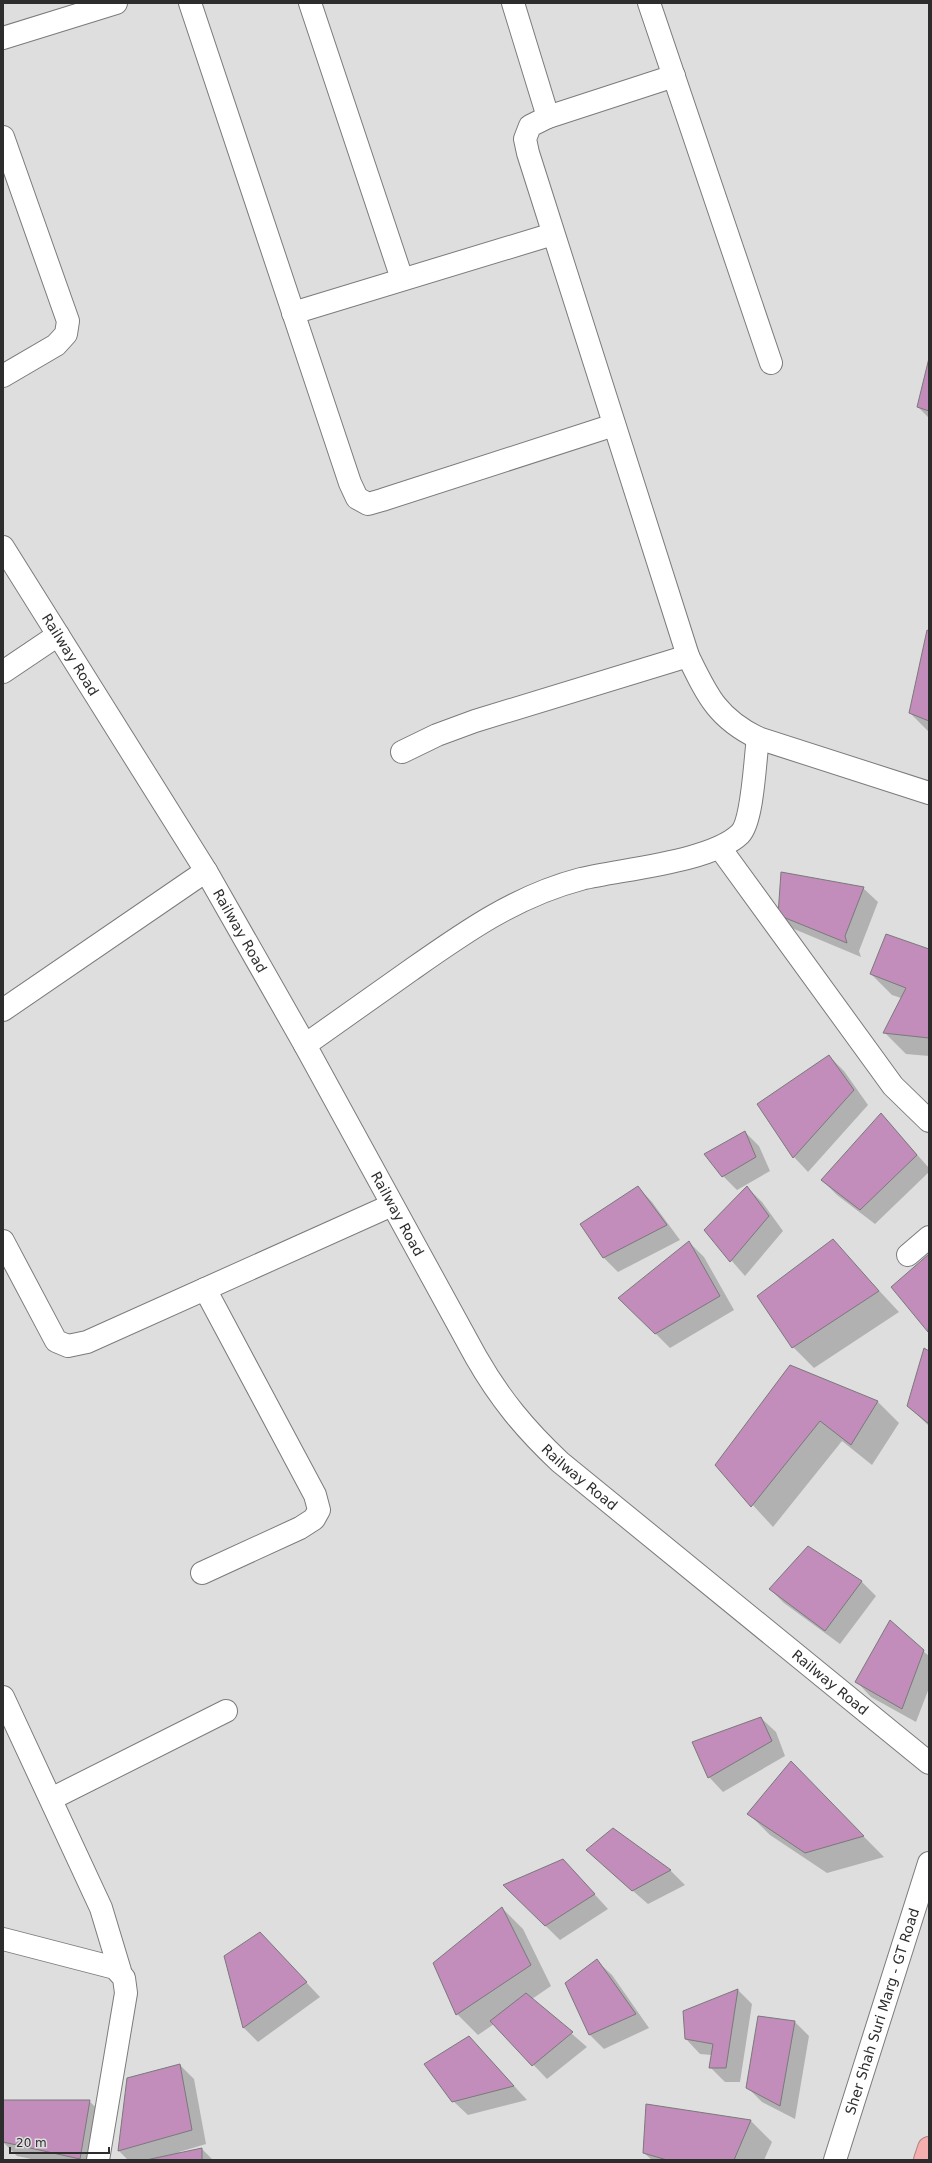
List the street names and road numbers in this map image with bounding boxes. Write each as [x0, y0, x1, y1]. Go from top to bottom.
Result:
street label: Railway Road [39, 611, 102, 699]
street label: Railway Road [210, 886, 270, 975]
street label: Railway Road [368, 1169, 427, 1259]
street label: Railway Road [538, 1441, 621, 1513]
street label: Railway Road [789, 1647, 872, 1718]
street label: Sher Shah Suri Marg - GT Road [842, 1906, 922, 2117]

